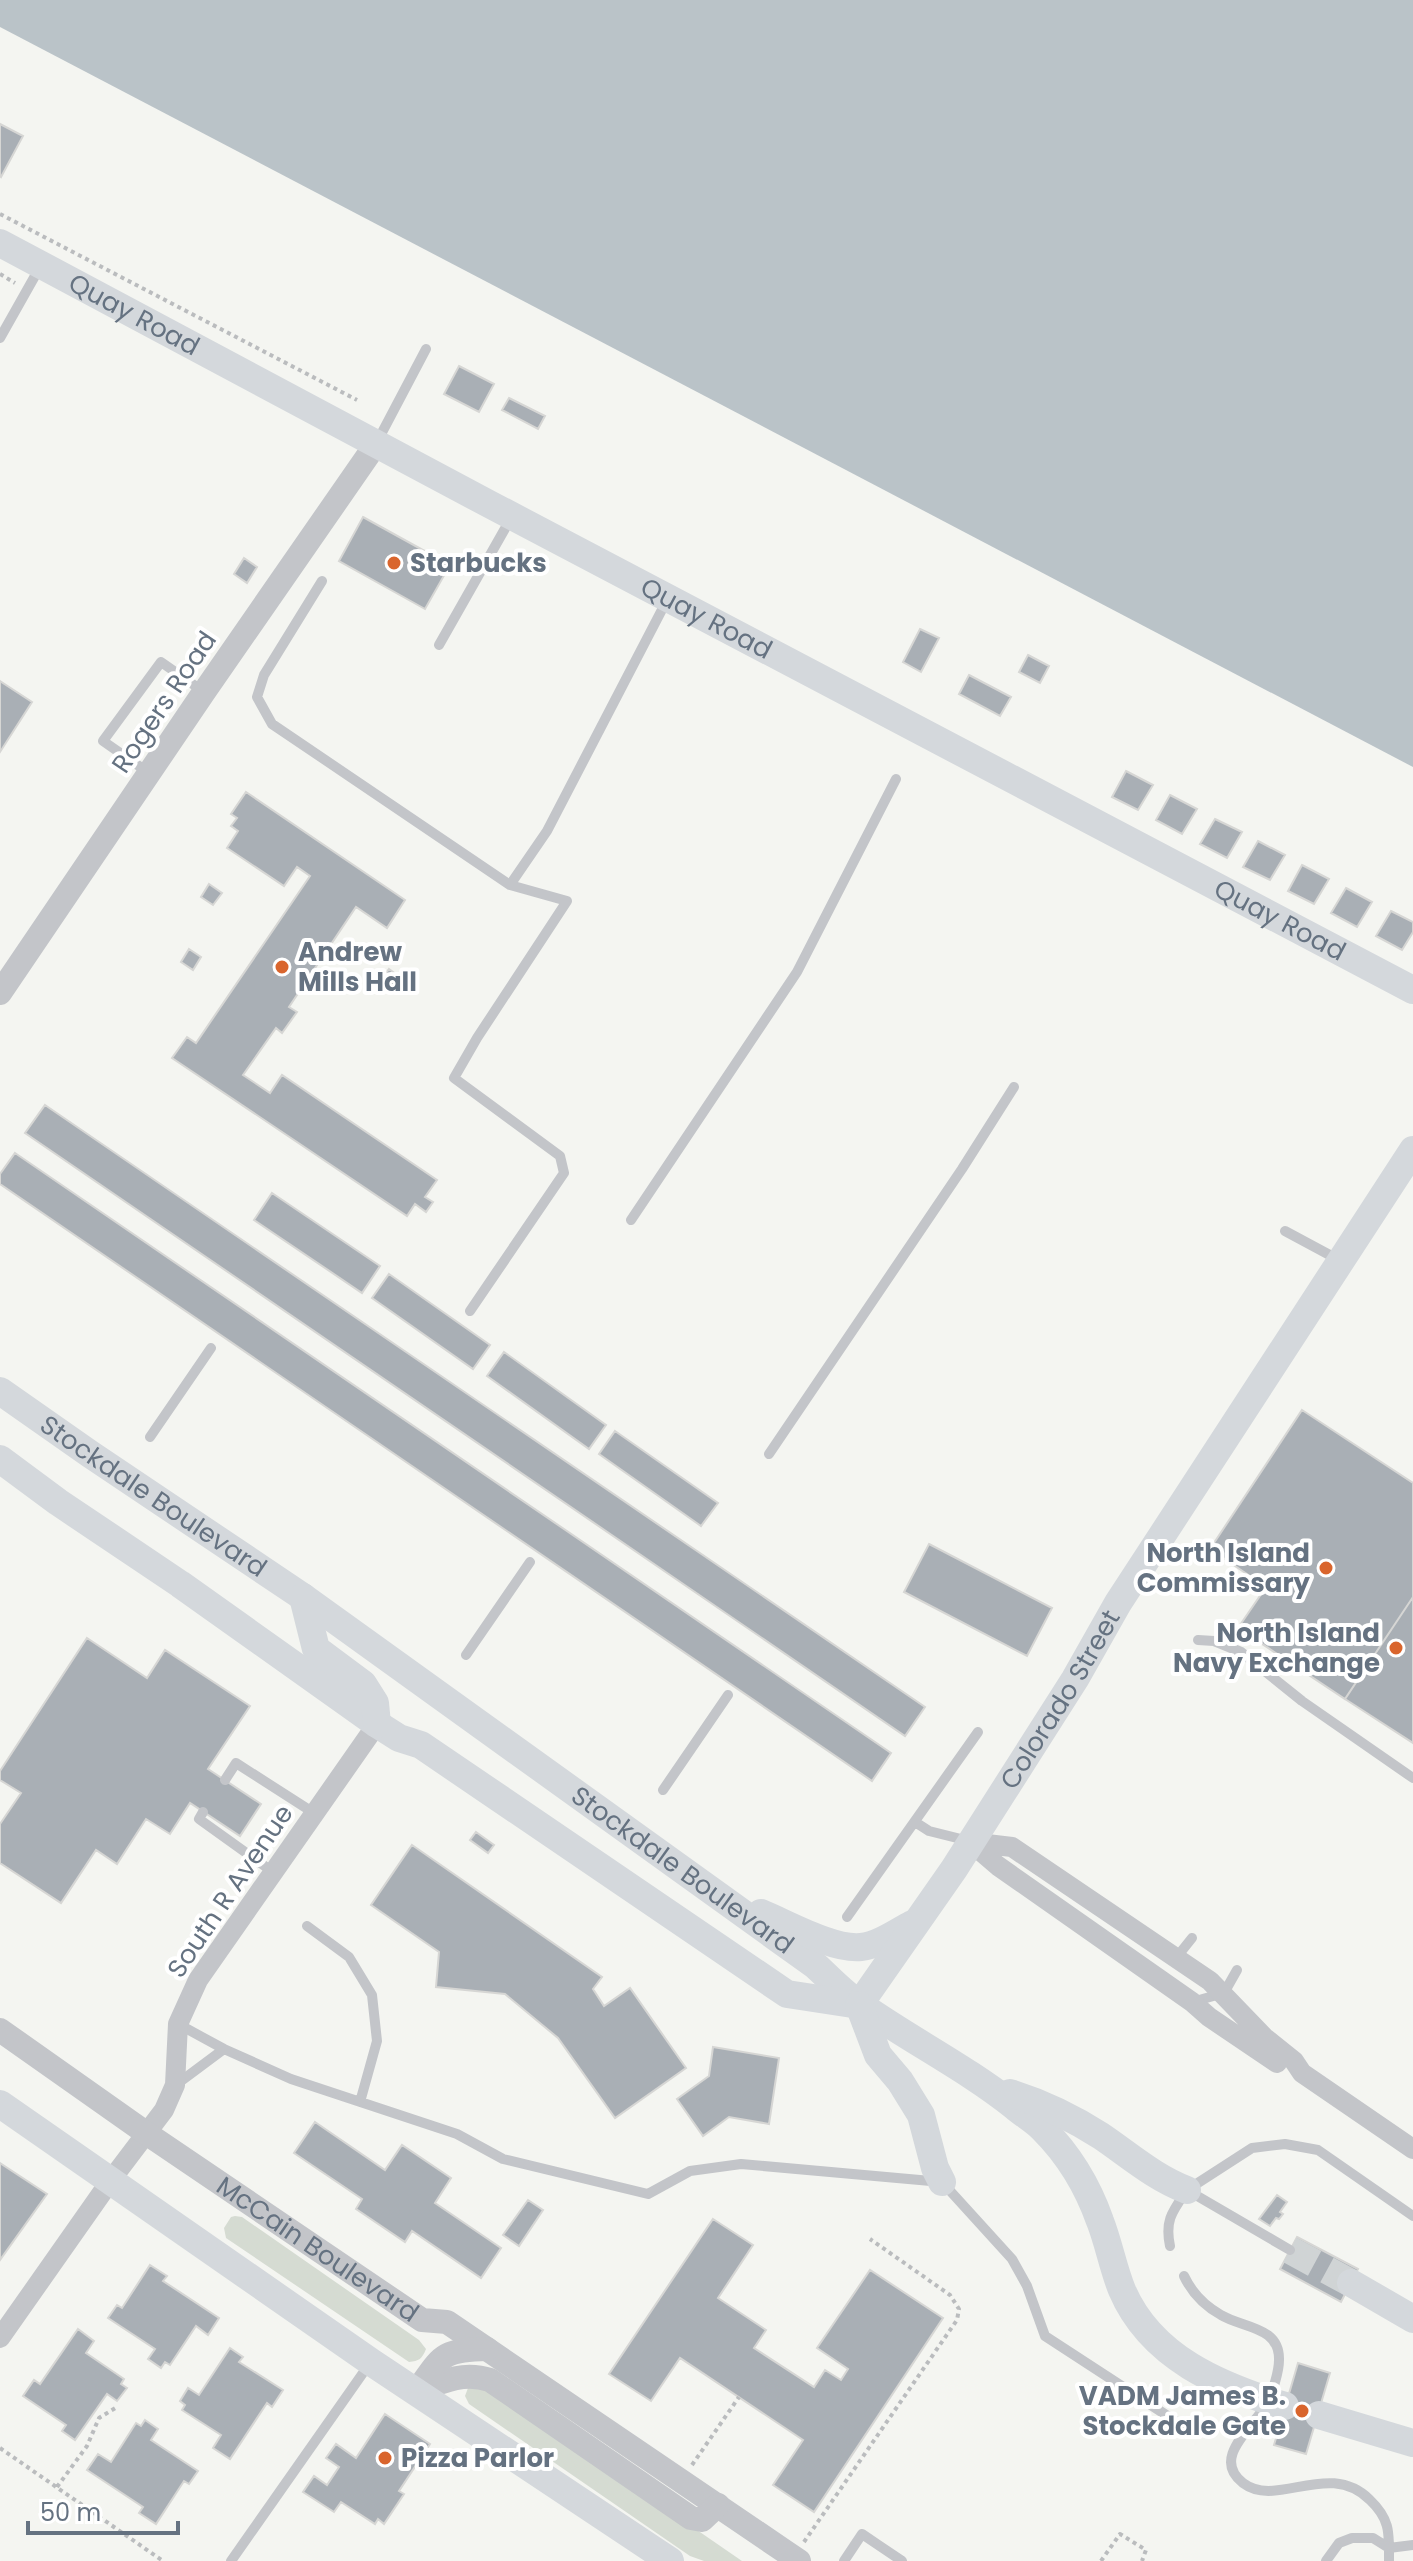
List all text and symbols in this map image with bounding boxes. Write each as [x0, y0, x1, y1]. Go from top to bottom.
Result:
street label: Quay Road [62, 265, 206, 364]
place label: Starbucks [410, 545, 547, 581]
marker: Starbucks [385, 554, 403, 572]
street label: Quay Road [634, 569, 779, 668]
street label: Rogers Road [103, 624, 225, 780]
street label: Quay Road [1208, 871, 1352, 969]
place label: Andrew Mills Hall [298, 934, 417, 1000]
marker: Andrew Mills Hall [273, 958, 291, 976]
street label: Stockdale Boulevard [33, 1407, 274, 1586]
place label: North Island Commissary [1137, 1535, 1311, 1601]
marker: North Island Commissary [1317, 1559, 1335, 1577]
street label: Colorado Street [991, 1603, 1129, 1796]
place label: North Island Navy Exchange [1173, 1615, 1380, 1681]
marker: North Island Navy Exchange [1387, 1639, 1405, 1657]
street label: Stockdale Boulevard [564, 1778, 801, 1962]
street label: South R Avenue [159, 1797, 301, 1985]
street label: McCain Boulevard [209, 2168, 426, 2331]
place label: VADM James B. Stockdale Gate [1079, 2378, 1286, 2444]
marker: VADM James B. Stockdale Gate [1293, 2402, 1311, 2420]
place label: Pizza Parlor [401, 2440, 554, 2476]
marker: Pizza Parlor [376, 2449, 394, 2467]
scale bar [28, 2485, 178, 2535]
text: 50 m [40, 2496, 101, 2529]

